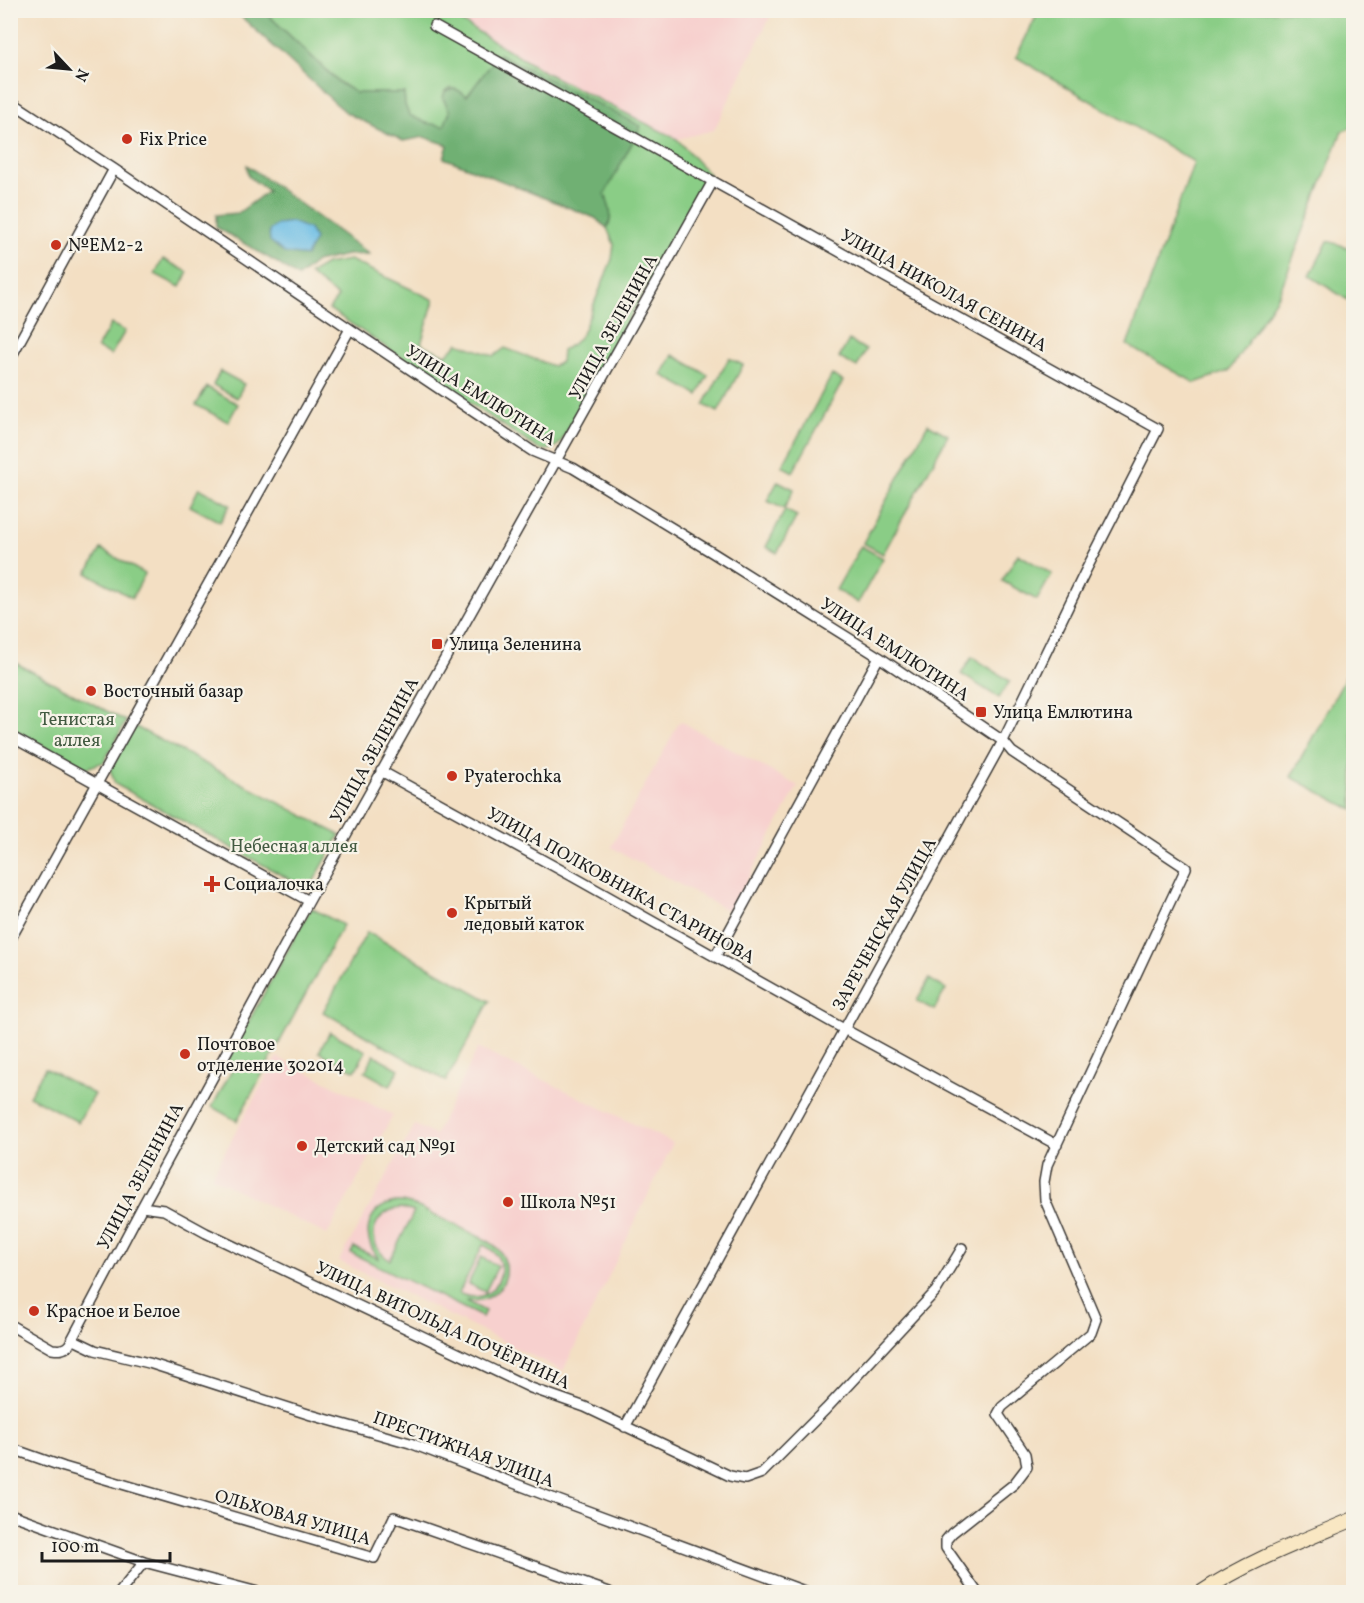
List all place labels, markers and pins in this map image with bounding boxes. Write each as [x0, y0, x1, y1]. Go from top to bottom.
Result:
place label: Fix Price [139, 128, 207, 153]
marker: Fix Price [120, 132, 134, 146]
place label: №ЕМ2-2 [68, 234, 143, 259]
marker: №ЕМ2-2 [49, 238, 63, 252]
place label: Улица Зеленина [449, 633, 582, 658]
marker: Улица Зеленина [430, 637, 444, 651]
place label: Восточный базар [103, 680, 243, 705]
marker: Восточный базар [84, 684, 98, 698]
place label: Улица Емлютина [993, 701, 1133, 726]
marker: Улица Емлютина [974, 705, 988, 719]
place label: Pyaterochka [464, 765, 562, 790]
marker: Pyaterochka [445, 769, 459, 783]
place label: Социалочка [224, 873, 324, 898]
marker: Социалочка [205, 877, 219, 891]
place label: Крытый ледовый каток [464, 892, 585, 938]
marker: Крытый ледовый каток [445, 906, 459, 920]
place label: Почтовое отделение 302014 [197, 1033, 344, 1079]
marker: Почтовое отделение 302014 [178, 1047, 192, 1061]
place label: Детский сад №91 [314, 1135, 456, 1160]
marker: Детский сад №91 [295, 1139, 309, 1153]
place label: Школа №51 [520, 1191, 616, 1216]
marker: Школа №51 [501, 1195, 515, 1209]
place label: Красное и Белое [46, 1300, 180, 1325]
marker: Красное и Белое [27, 1304, 41, 1318]

